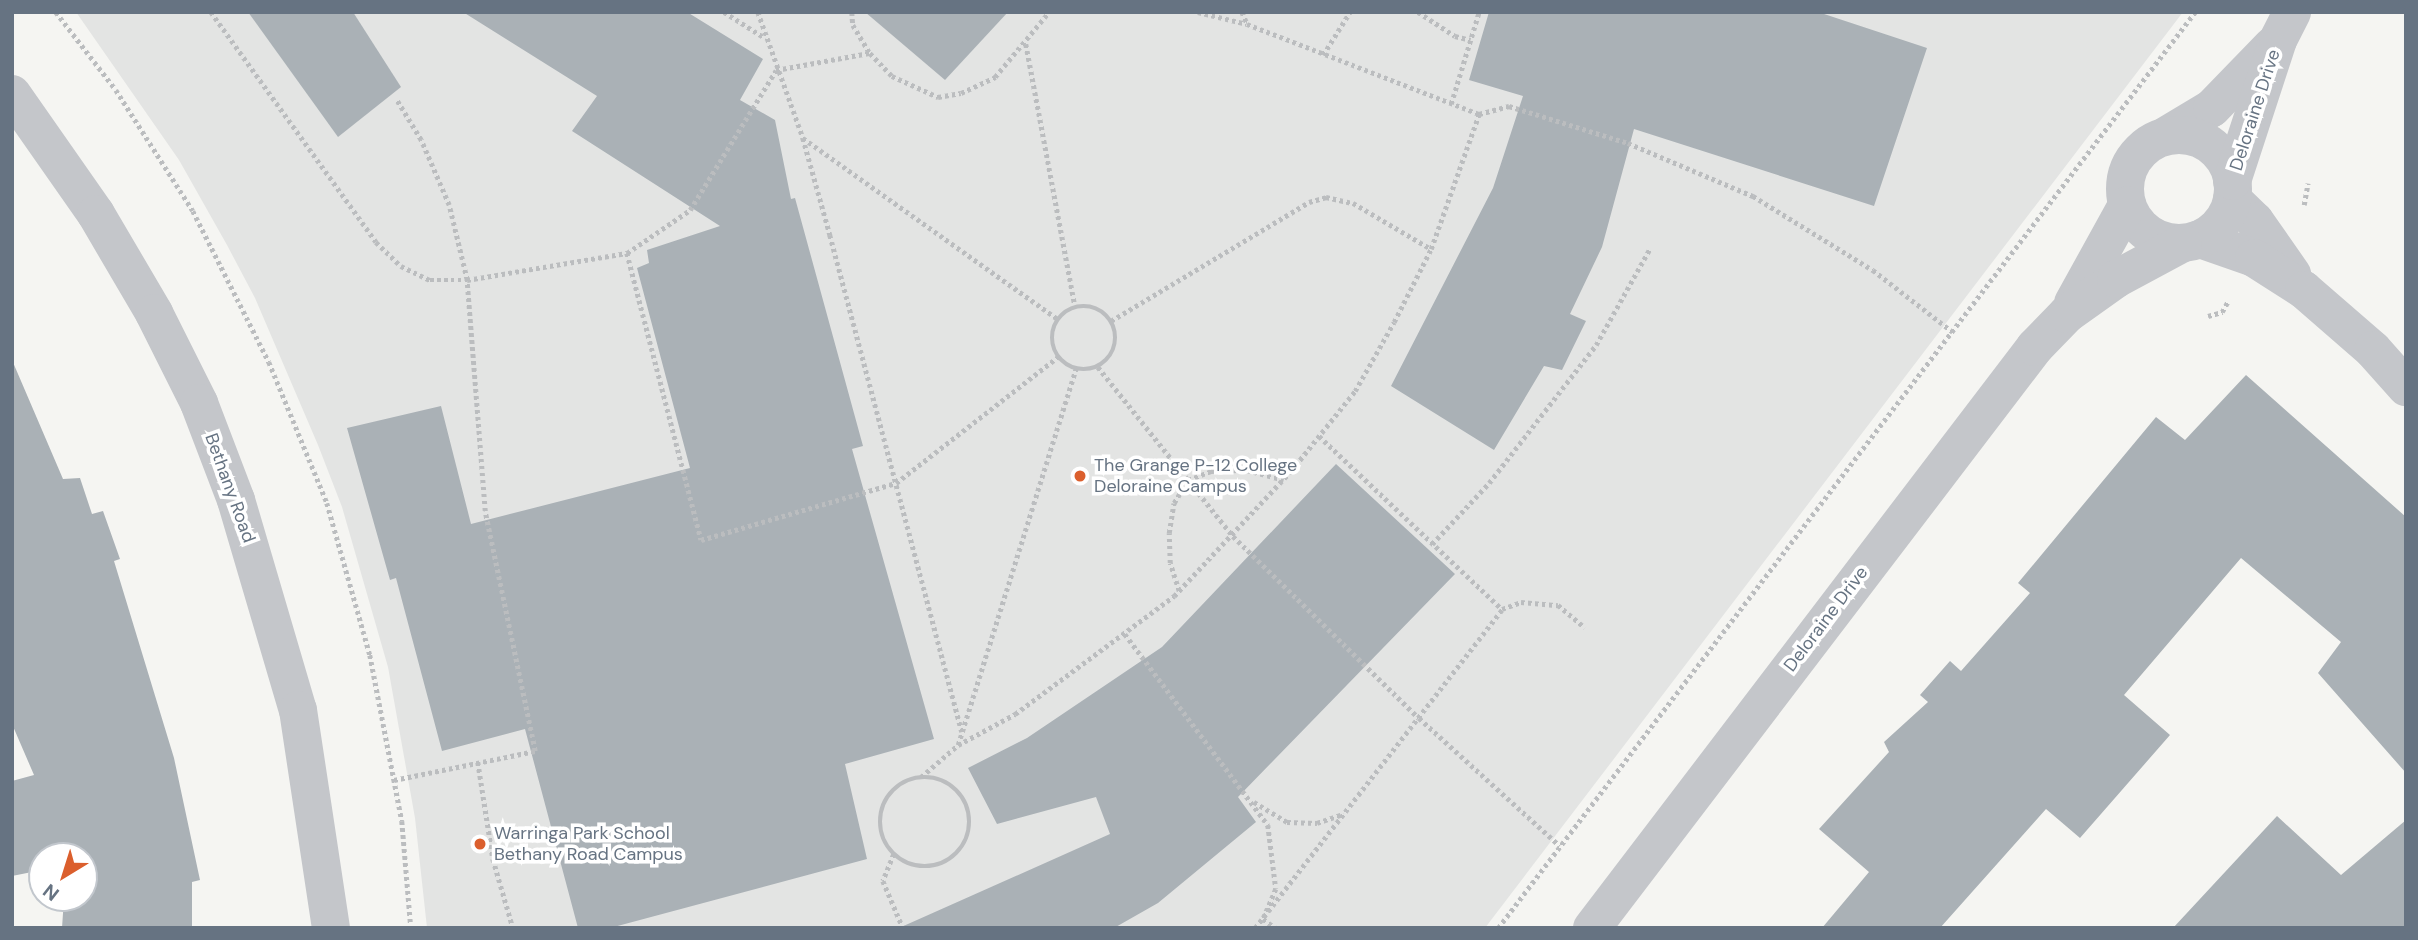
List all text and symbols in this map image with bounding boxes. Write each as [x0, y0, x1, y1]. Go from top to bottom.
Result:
street label: Deloraine Drive [2225, 47, 2285, 173]
street label: Bethany Road [200, 430, 260, 546]
place label: The Grange P-12 College Deloraine Campus [1094, 455, 1297, 498]
marker: The Grange P-12 College Deloraine Campus [1072, 468, 1088, 484]
street label: Deloraine Drive [1779, 562, 1873, 676]
place label: Warringa Park School Bethany Road Campus [494, 823, 683, 866]
marker: Warringa Park School Bethany Road Campus [472, 836, 488, 852]
north arrow [28, 842, 98, 912]
text: N [38, 878, 64, 906]

